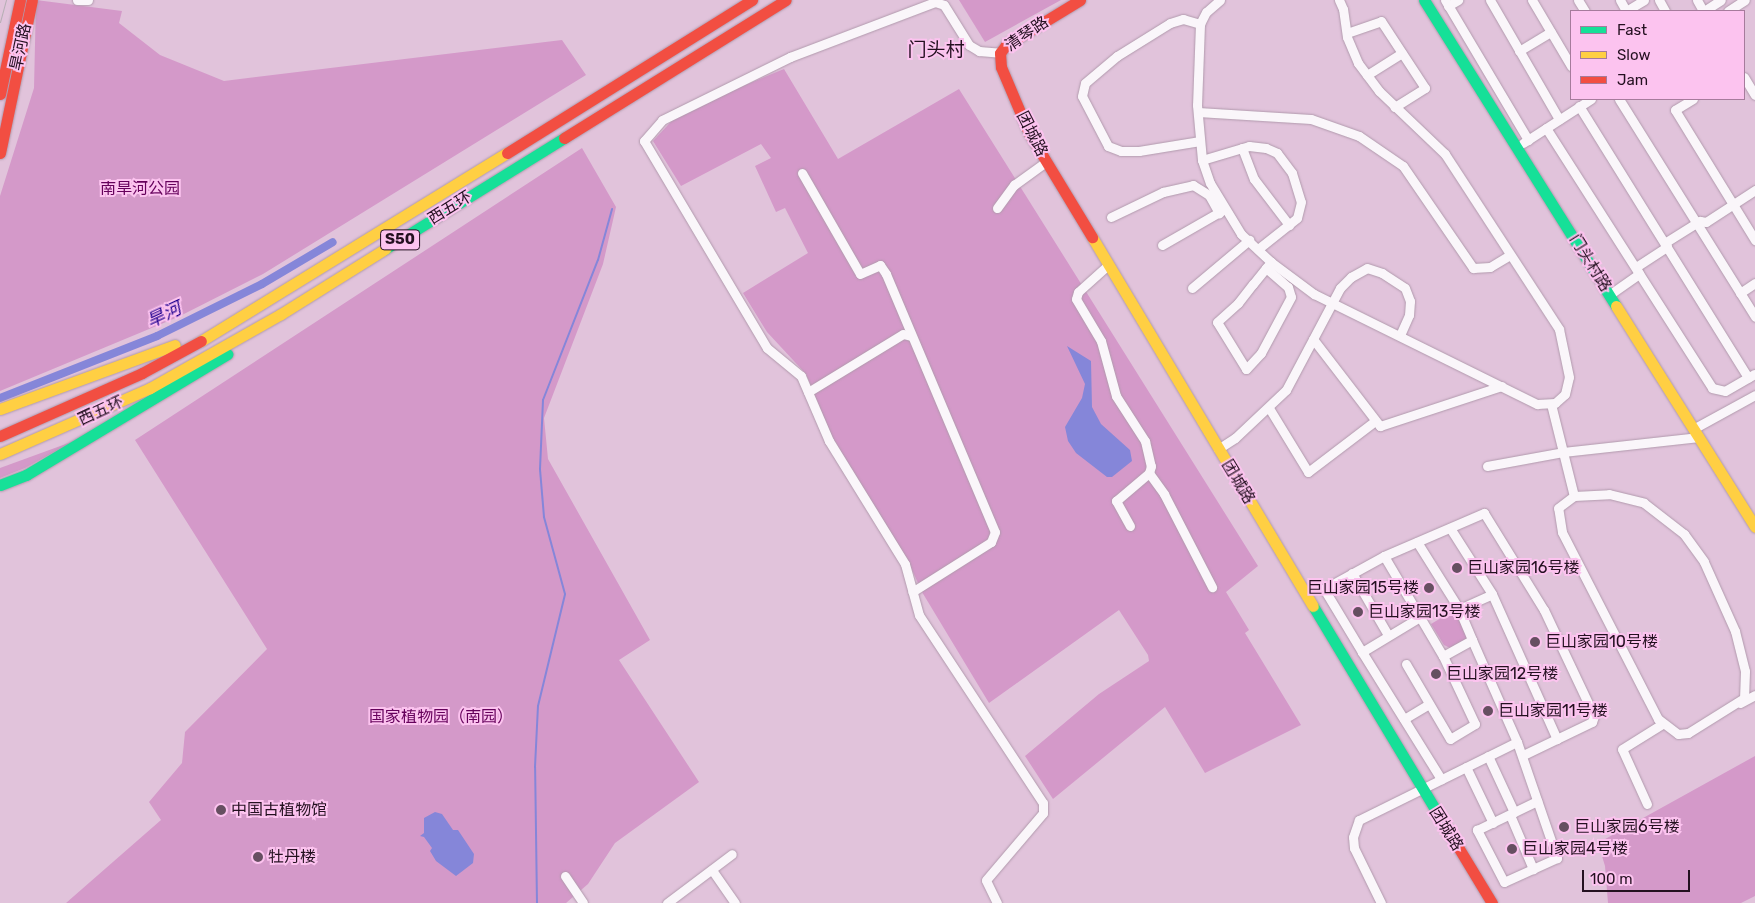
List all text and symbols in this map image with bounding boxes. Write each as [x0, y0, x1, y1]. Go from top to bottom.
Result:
legend [1570, 10, 1745, 100]
street label: 清琴路 [1002, 13, 1052, 55]
text: Fast [1617, 21, 1647, 39]
street label: 旱河路 [7, 22, 35, 72]
district label: 门头村 [908, 39, 964, 61]
text: Slow [1617, 46, 1650, 64]
text: Jam [1617, 71, 1648, 89]
street label: 团城路 [1013, 108, 1051, 160]
park label: 南旱河公园 [100, 179, 180, 199]
street label: 西五环 [425, 187, 475, 229]
road number: S50 [380, 228, 420, 252]
street label: 门头村路 [1565, 231, 1615, 295]
water label: 旱河 [143, 298, 185, 332]
street label: 西五环 [75, 392, 127, 430]
street label: 团城路 [1217, 456, 1259, 508]
place label: 巨山家园16号楼 [1467, 558, 1579, 578]
marker: 巨山家园16号楼 [1451, 562, 1463, 574]
place label: 巨山家园15号楼 [1307, 578, 1419, 598]
marker: 巨山家园15号楼 [1423, 582, 1435, 594]
place label: 巨山家园13号楼 [1368, 602, 1480, 622]
marker: 巨山家园13号楼 [1352, 606, 1364, 618]
place label: 巨山家园10号楼 [1545, 632, 1658, 652]
marker: 巨山家园10号楼 [1529, 636, 1541, 648]
place label: 巨山家园12号楼 [1446, 664, 1558, 684]
marker: 巨山家园12号楼 [1430, 668, 1442, 680]
place label: 巨山家园11号楼 [1498, 701, 1608, 721]
marker: 巨山家园11号楼 [1482, 705, 1494, 717]
park label: 国家植物园（南园） [369, 707, 513, 727]
place label: 中国古植物馆 [231, 800, 327, 820]
marker: 中国古植物馆 [215, 804, 227, 816]
street label: 团城路 [1425, 804, 1467, 854]
place label: 巨山家园6号楼 [1574, 817, 1680, 837]
marker: 巨山家园6号楼 [1558, 821, 1570, 833]
place label: 巨山家园4号楼 [1522, 839, 1628, 859]
marker: 巨山家园4号楼 [1506, 843, 1518, 855]
place label: 牡丹楼 [268, 847, 316, 867]
marker: 牡丹楼 [252, 851, 264, 863]
scale bar [1585, 860, 1692, 892]
text: 100 m [1590, 870, 1632, 888]

